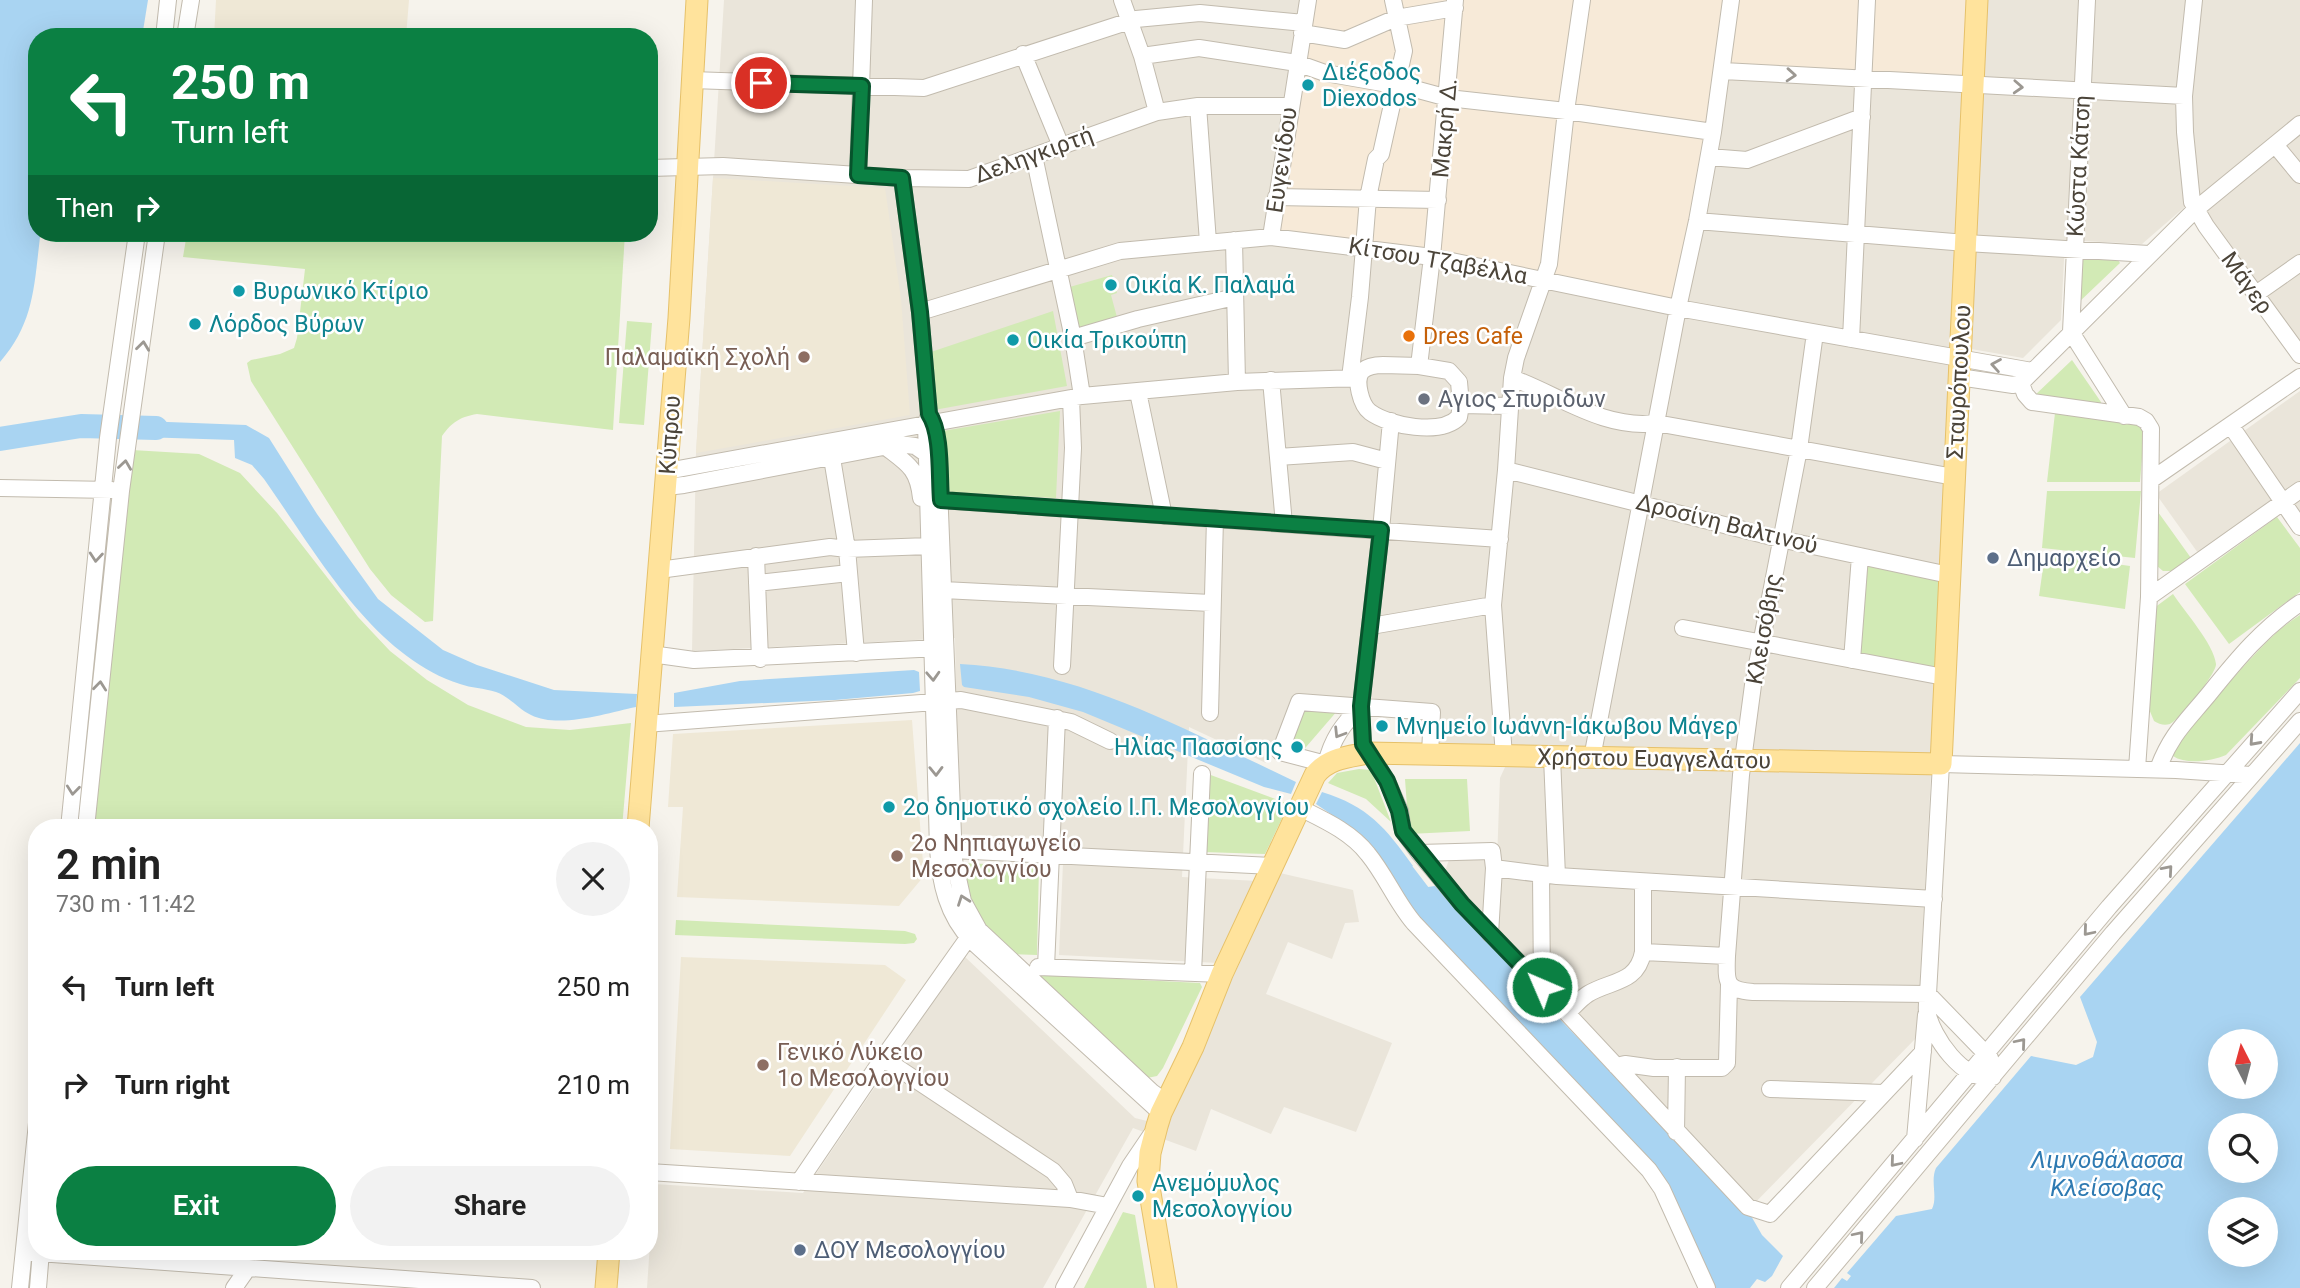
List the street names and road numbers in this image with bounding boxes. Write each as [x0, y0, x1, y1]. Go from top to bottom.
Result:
street label: Μακρή Δ. [1427, 77, 1463, 179]
street label: Κώστα Κάτση [2062, 94, 2096, 238]
street label: Ευγενίδου [1261, 105, 1303, 215]
street label: Δεληγκιρτή [971, 121, 1097, 189]
street label: Κίτσου Τζαβέλλα [1347, 232, 1529, 290]
street label: Μάγερ [2215, 247, 2279, 319]
street label: Σταυρόπουλου [1941, 304, 1977, 460]
street label: Κύπρου [654, 395, 686, 475]
street label: Δροσίνη Βαλτινού [1633, 488, 1821, 560]
street label: Κλεισόβης [1741, 571, 1787, 687]
street label: Χρήστου Ευαγγελάτου [1537, 743, 1771, 775]

